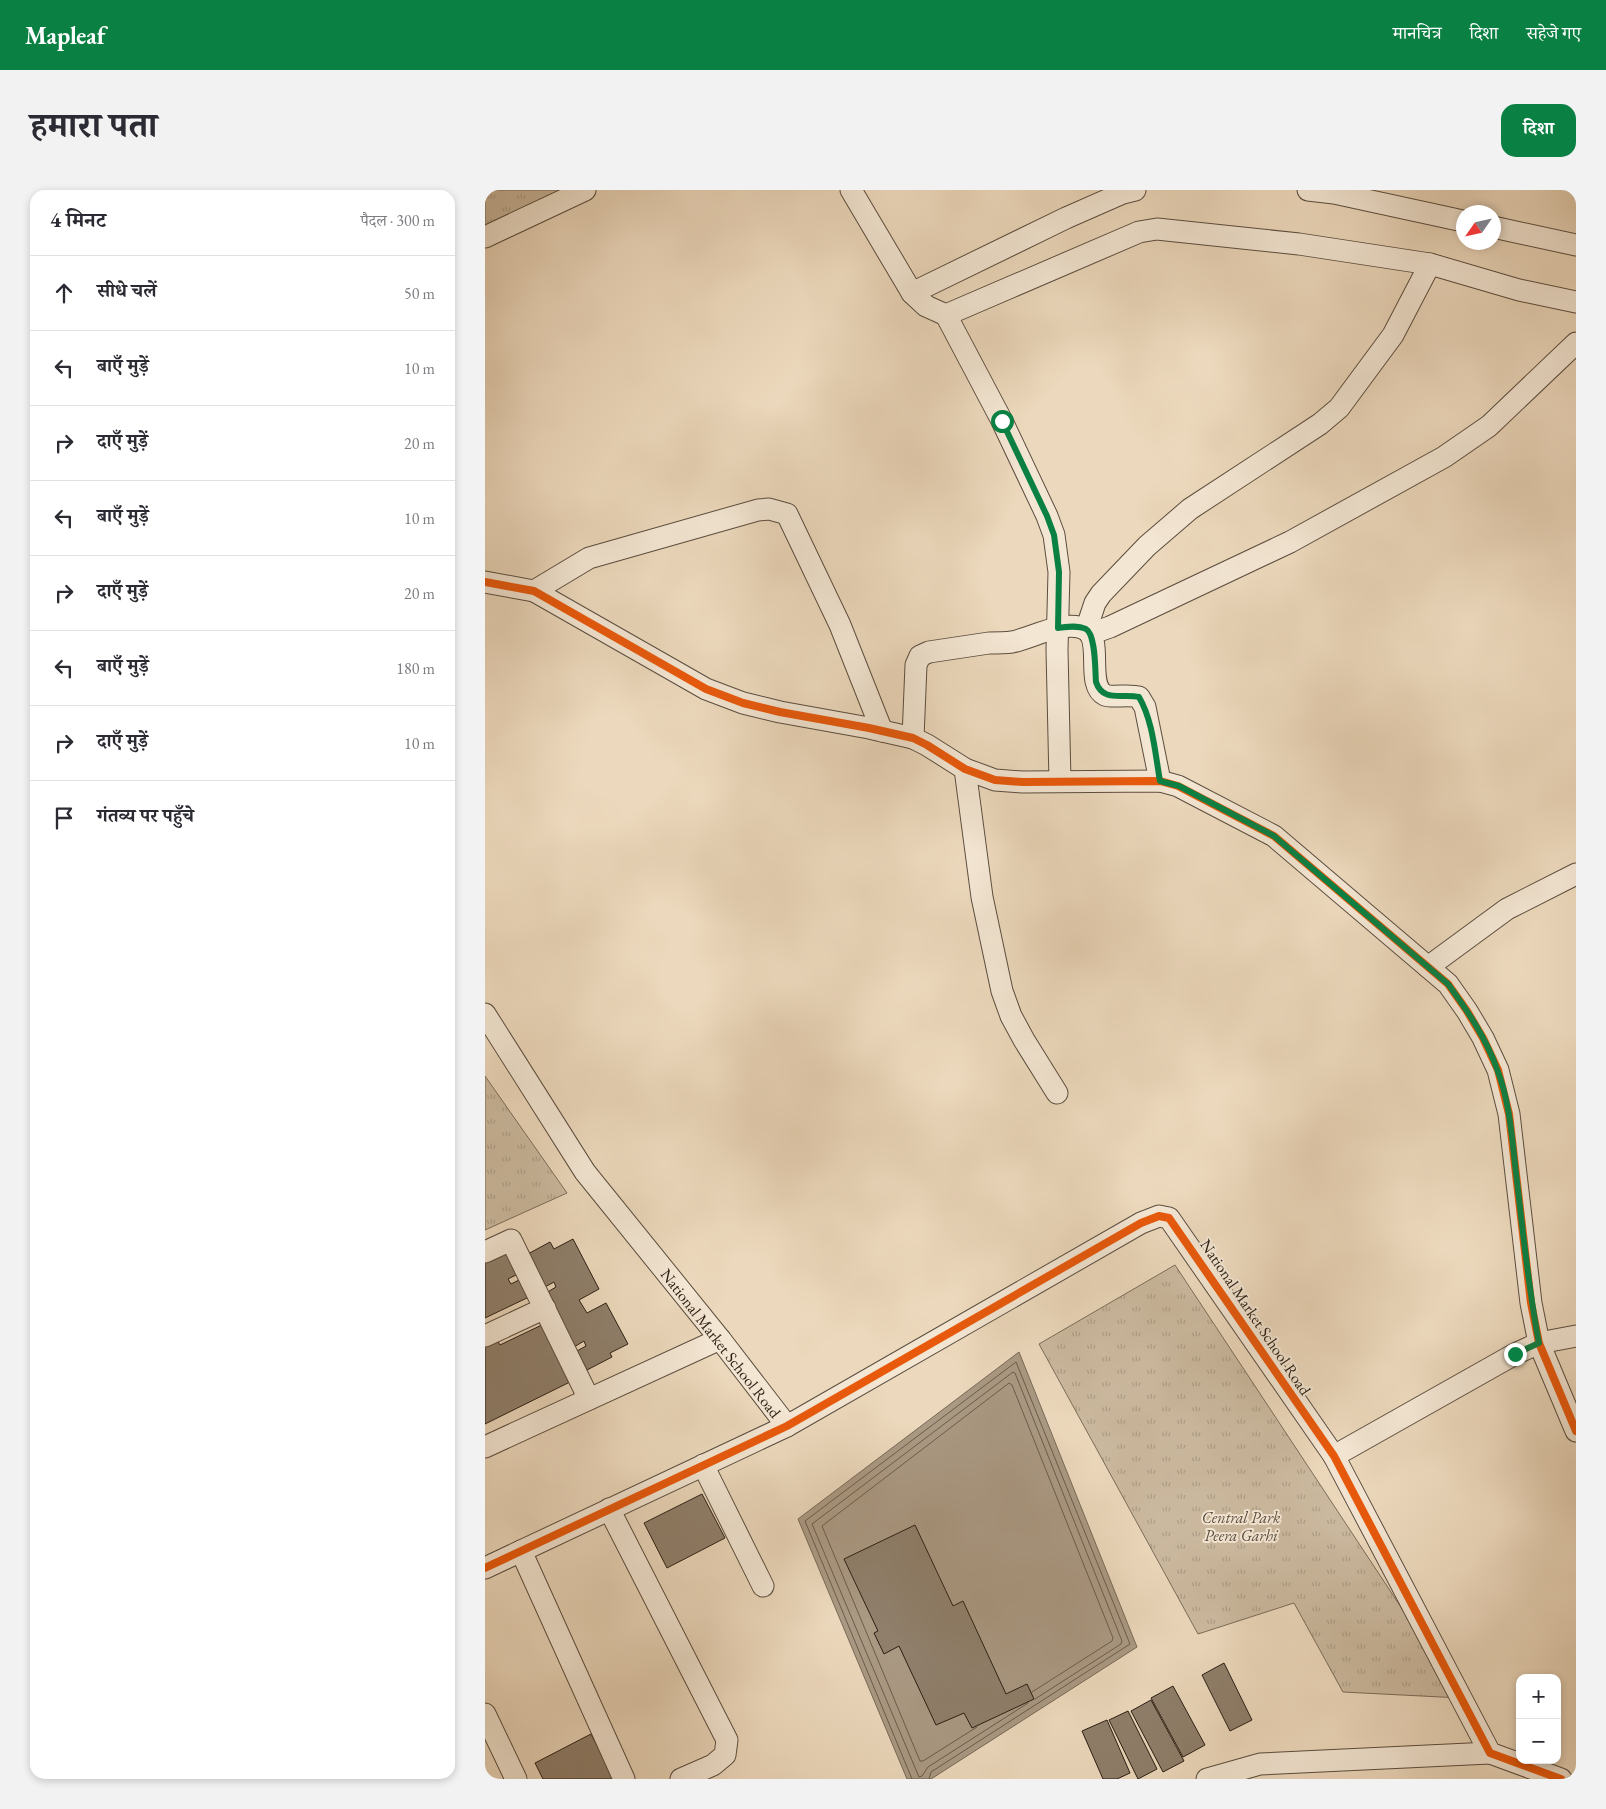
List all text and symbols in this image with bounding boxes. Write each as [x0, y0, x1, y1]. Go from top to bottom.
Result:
text: Mapleaf [25, 20, 106, 51]
text: मानचित्र [1393, 21, 1442, 44]
text: दिशा [1470, 21, 1498, 44]
text: सहेजे गए [1526, 21, 1581, 44]
text: हमारा पता [30, 102, 157, 147]
button: दिशा [1501, 104, 1576, 157]
north arrow [1456, 205, 1501, 250]
text: 4 मिनट [50, 206, 106, 233]
text: पैदल · 300 m [361, 210, 435, 231]
text: सीधे चलें [97, 278, 157, 303]
icon: ahead [50, 279, 78, 307]
text: 50 m [404, 283, 435, 304]
text: बाएँ मुड़ें [97, 353, 149, 378]
icon: left [50, 354, 78, 382]
text: 10 m [404, 358, 435, 379]
route start [991, 410, 1014, 433]
text: दाएँ मुड़ें [97, 428, 148, 453]
icon: right [50, 429, 78, 457]
text: 20 m [404, 433, 435, 454]
text: बाएँ मुड़ें [97, 503, 149, 528]
icon: left [50, 504, 78, 532]
text: 10 m [404, 508, 435, 529]
text: दाएँ मुड़ें [97, 578, 148, 603]
icon: right [50, 579, 78, 607]
text: 20 m [404, 583, 435, 604]
text: बाएँ मुड़ें [97, 653, 149, 678]
icon: left [50, 654, 78, 682]
text: 180 m [396, 658, 435, 679]
text: दाएँ मुड़ें [97, 728, 148, 753]
icon: right [50, 729, 78, 757]
text: 10 m [404, 733, 435, 754]
text: गंतव्य पर पहुँचे [97, 803, 194, 828]
icon: arrive [50, 804, 78, 832]
street label: National Market School Road [1195, 1235, 1316, 1400]
street label: National Market School Road [656, 1264, 786, 1423]
route end [1504, 1343, 1527, 1366]
park label: Central Park Peera Garhi [1202, 1507, 1281, 1546]
map controls [1516, 1674, 1561, 1764]
button: + [1516, 1674, 1561, 1719]
button: − [1516, 1719, 1561, 1764]

